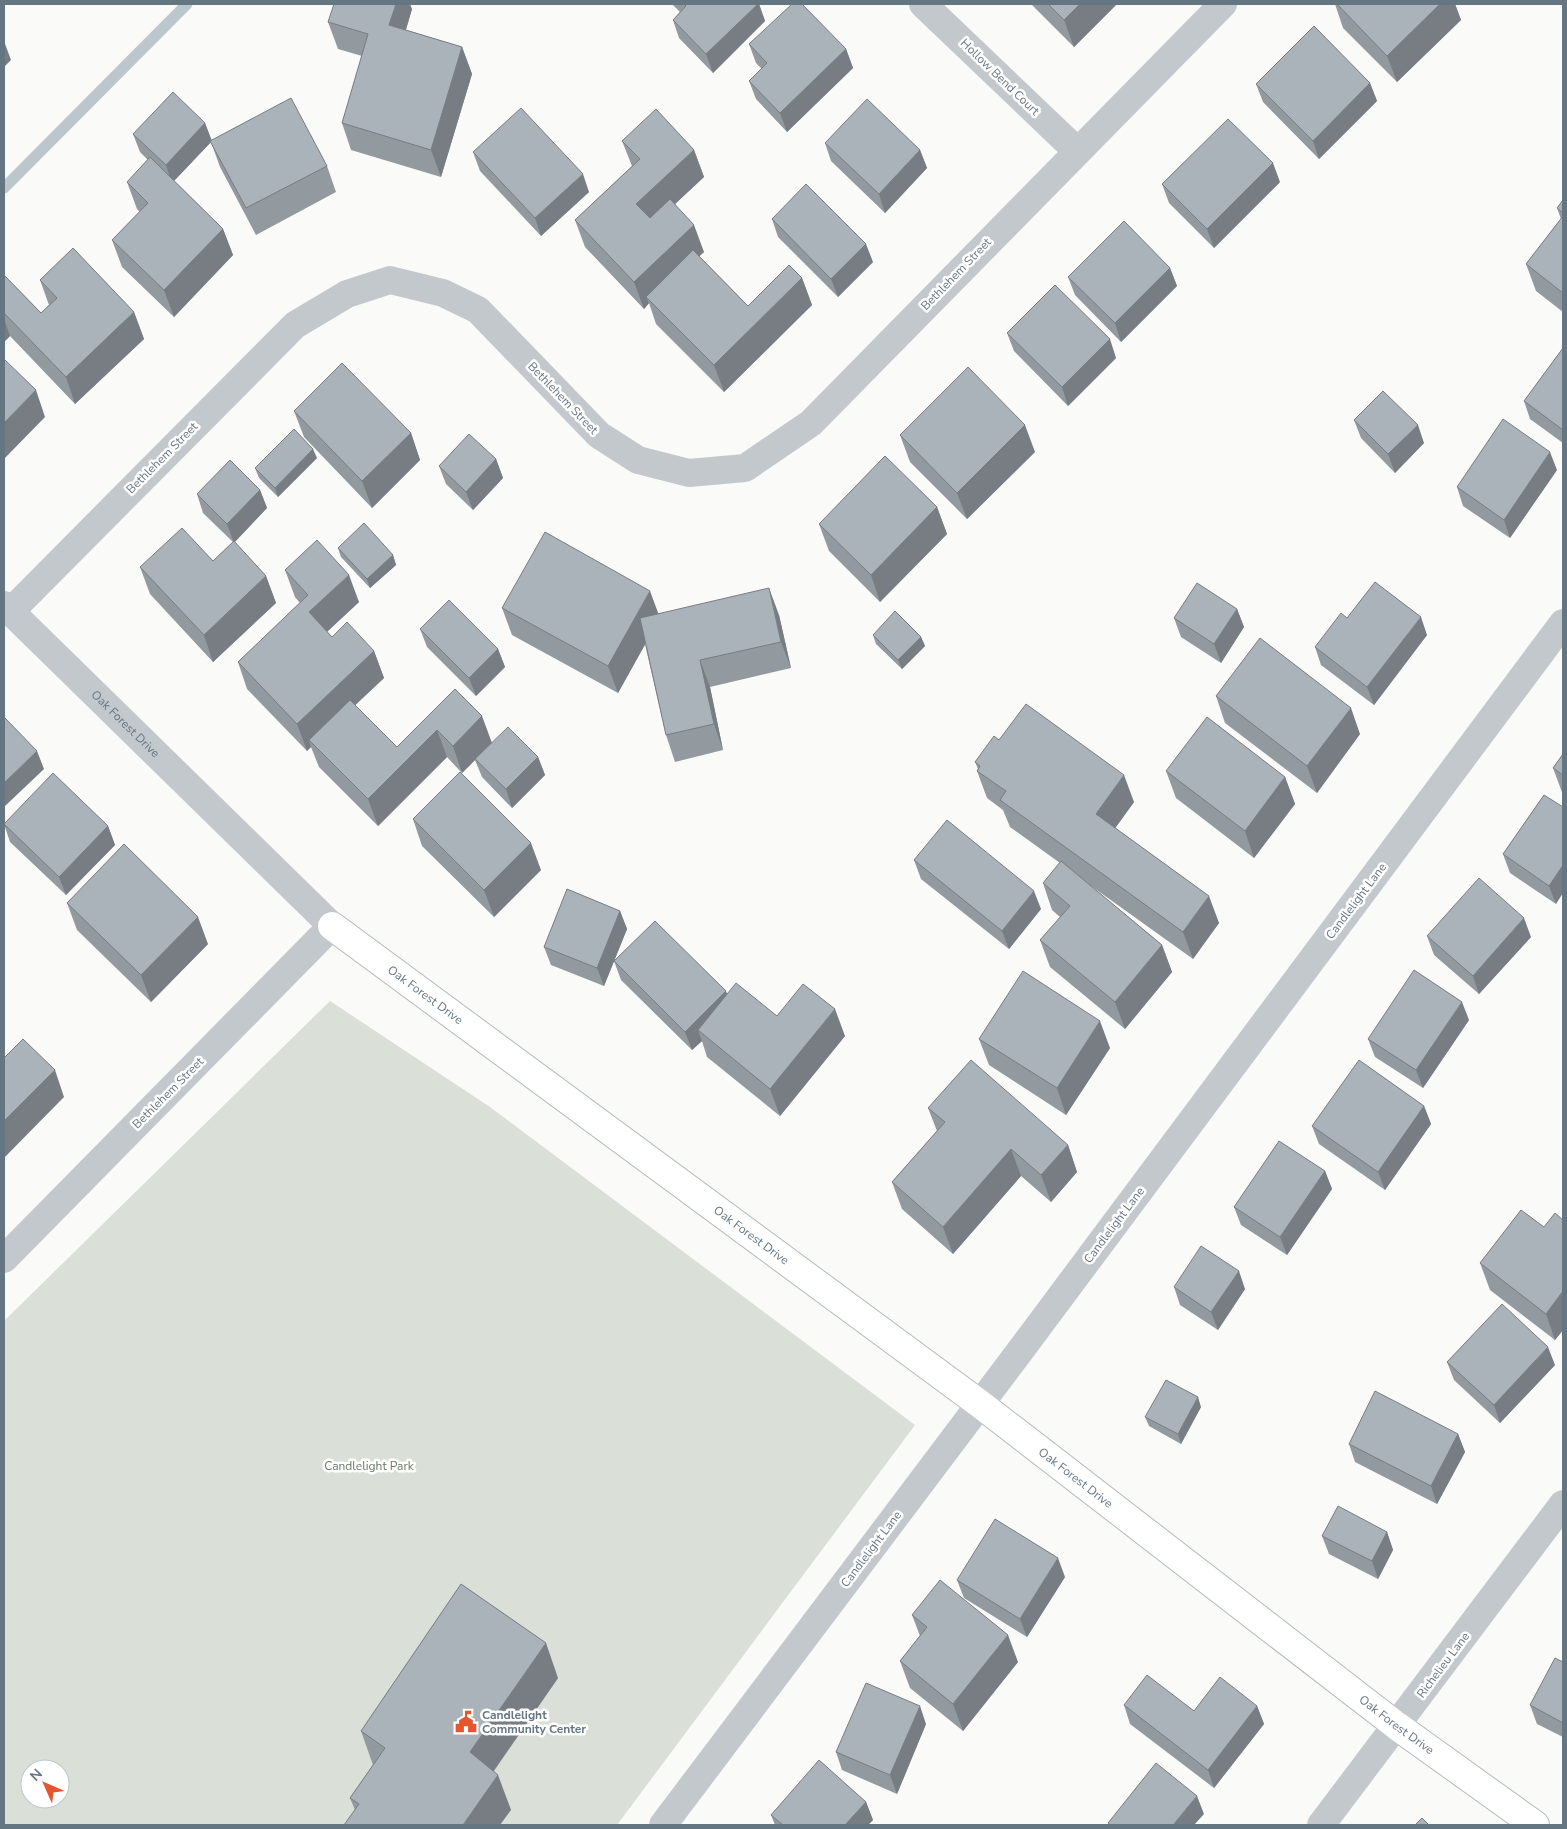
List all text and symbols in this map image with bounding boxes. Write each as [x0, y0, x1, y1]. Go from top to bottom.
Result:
street label: Hollow Bend Court [957, 35, 1043, 119]
street label: Bethlehem Street [917, 234, 995, 314]
street label: Bethlehem Street [524, 358, 602, 438]
street label: Bethlehem Street [123, 418, 202, 497]
street label: Oak Forest Drive [88, 687, 163, 761]
street label: Candlelight Lane [1322, 860, 1390, 942]
street label: Oak Forest Drive [384, 962, 466, 1028]
street label: Bethlehem Street [129, 1053, 208, 1132]
street label: Candlelight Lane [1080, 1184, 1148, 1266]
street label: Oak Forest Drive [710, 1202, 792, 1268]
street label: Oak Forest Drive [1035, 1444, 1116, 1512]
park label: Candlelight Park [324, 1458, 415, 1474]
street label: Candlelight Lane [837, 1508, 905, 1590]
street label: Richelieu Lane [1413, 1629, 1473, 1701]
street label: Oak Forest Drive [1356, 1692, 1437, 1758]
place label: Candlelight Community Center [482, 1707, 586, 1737]
public building icon: Candlelight Community Center [453, 1709, 479, 1735]
north arrow [20, 1759, 70, 1809]
text: N [26, 1765, 47, 1786]

